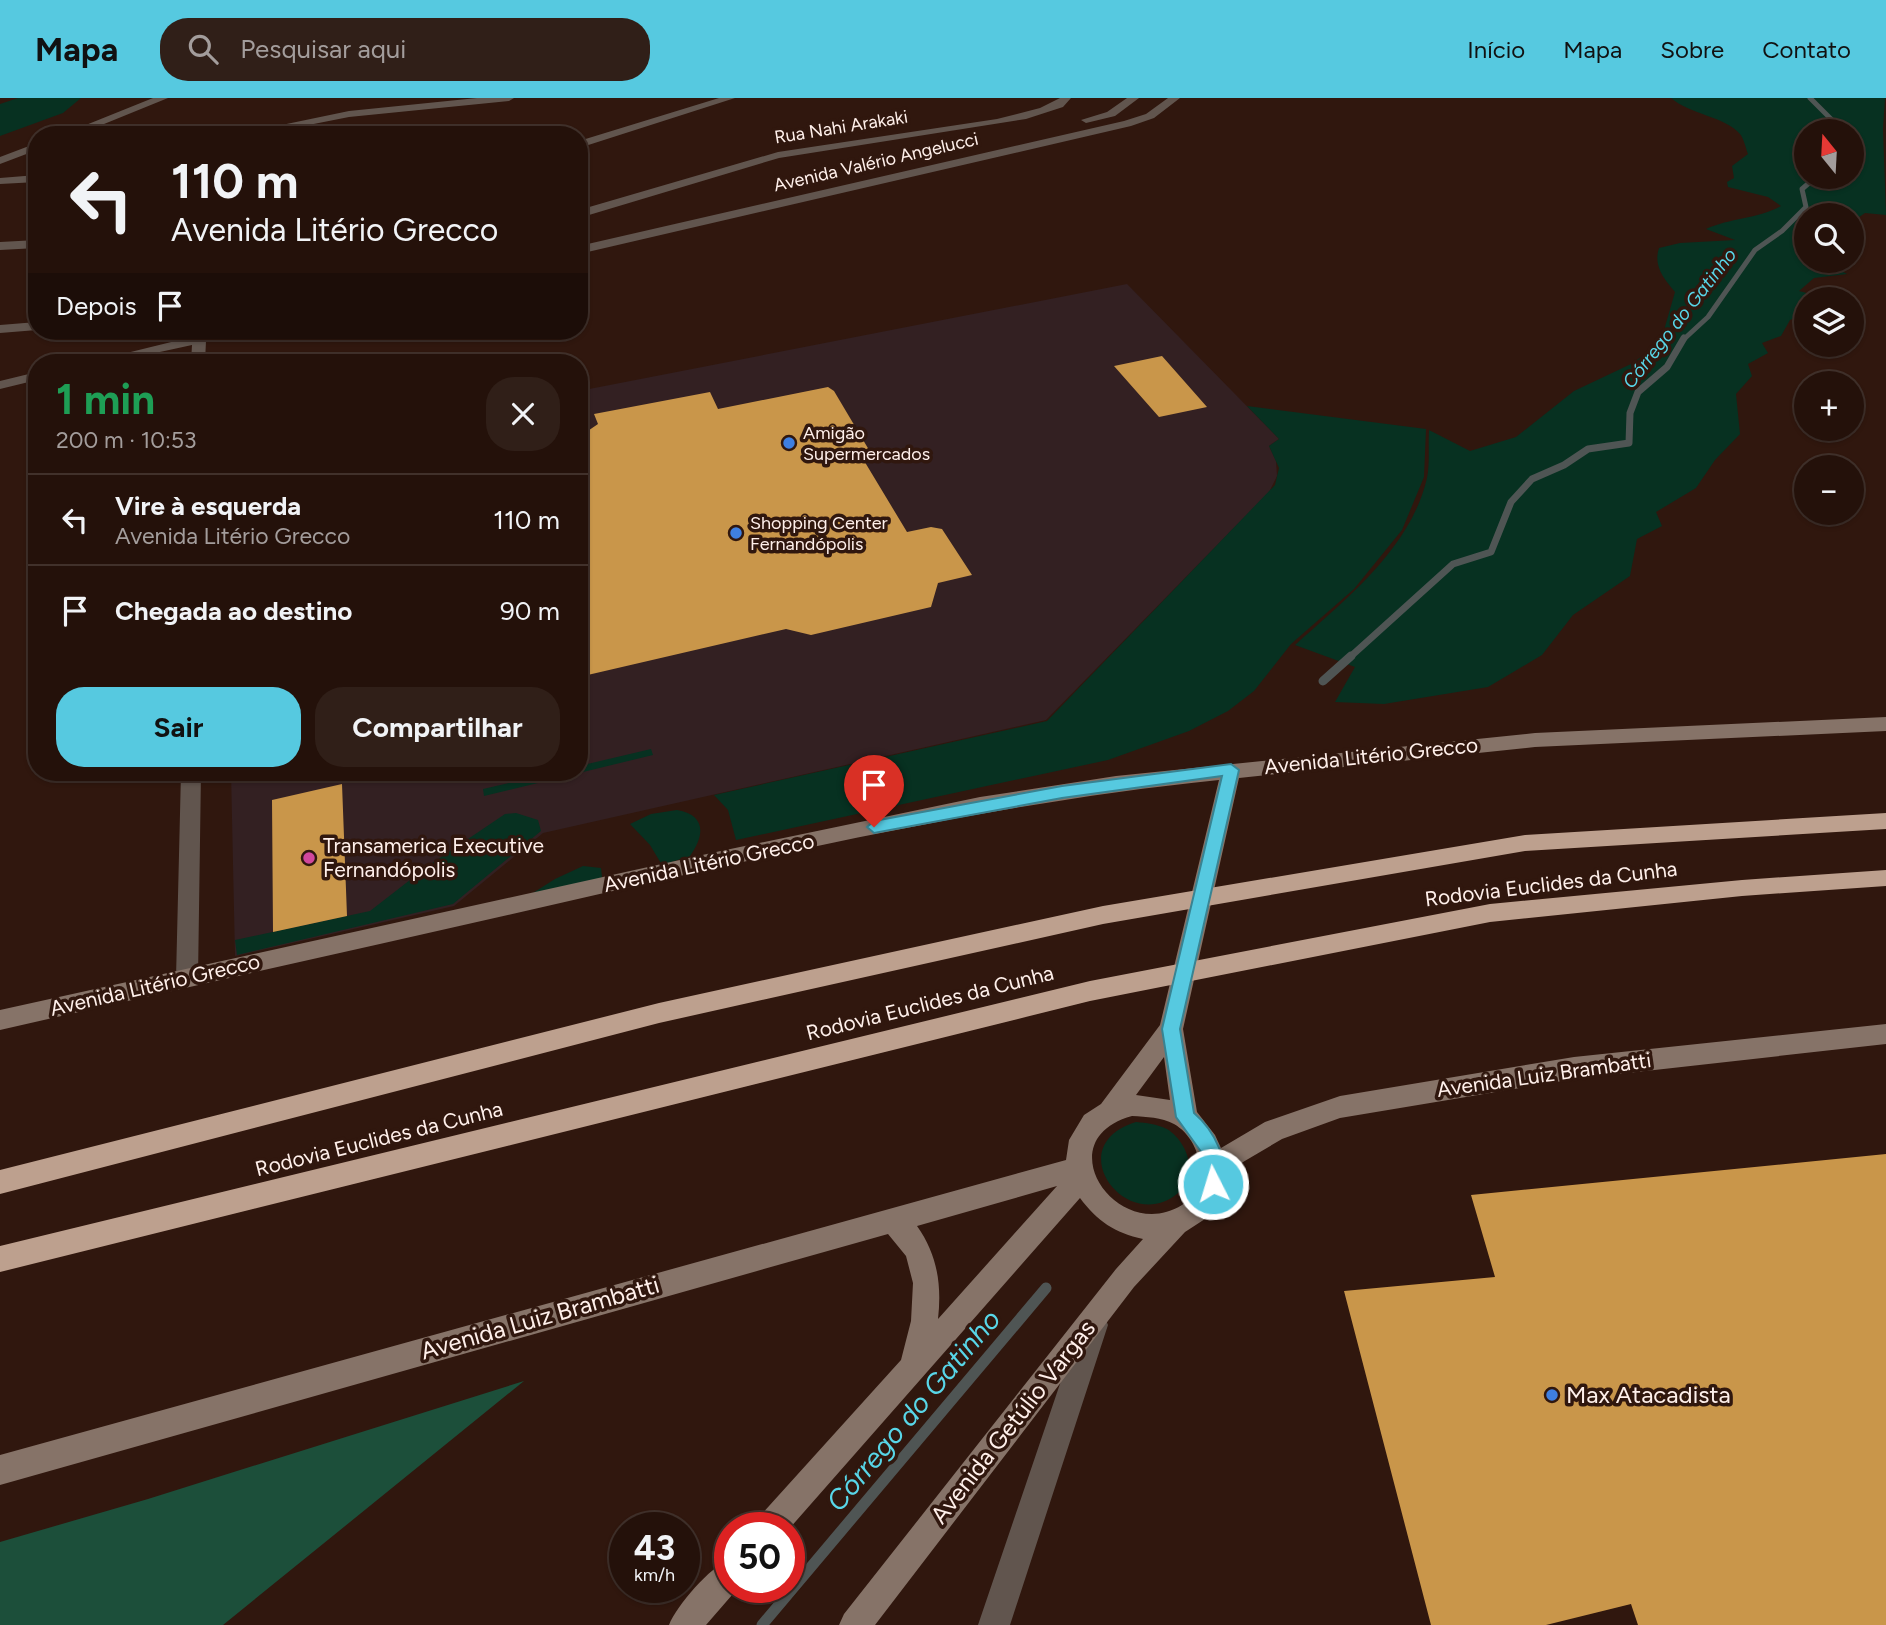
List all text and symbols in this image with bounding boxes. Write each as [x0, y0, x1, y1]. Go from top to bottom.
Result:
search box [160, 18, 650, 81]
text: Mapa [35, 30, 118, 69]
icon: search [184, 30, 222, 68]
text: Pesquisar aqui [240, 33, 406, 65]
text: Início [1467, 35, 1525, 64]
text: Mapa [1563, 35, 1622, 64]
text: Sobre [1660, 35, 1724, 64]
text: Contato [1762, 35, 1851, 64]
street label: Rua Nahi Arakaki [773, 106, 909, 148]
north arrow [1794, 119, 1864, 189]
map controls [1794, 119, 1864, 525]
street label: Avenida Valério Angelucci [771, 128, 981, 196]
text: 110 m [171, 151, 299, 210]
icon: left [56, 154, 147, 245]
button: search [1794, 203, 1864, 273]
text: Avenida Litério Grecco [171, 211, 498, 249]
water label: Córrego do Gatinho [1618, 244, 1741, 393]
icon: arrive [151, 287, 189, 325]
button: layers [1794, 287, 1864, 357]
text: Depois [56, 290, 137, 322]
button: + [1794, 371, 1864, 441]
text: 1 min [56, 374, 155, 425]
button: close [486, 377, 560, 451]
place label: Amigão Supermercados [803, 422, 930, 465]
text: 200 m · 10:53 [56, 426, 197, 454]
marker: Amigão Supermercados [781, 435, 797, 451]
button: − [1794, 455, 1864, 525]
text: Vire à esquerda [115, 490, 301, 522]
icon: left [56, 501, 94, 539]
text: 110 m [493, 504, 560, 536]
place label: Shopping Center Fernandópolis [750, 512, 888, 555]
text: Avenida Litério Grecco [115, 522, 350, 550]
marker: Shopping Center Fernandópolis [728, 525, 744, 541]
icon: arrive [56, 592, 94, 630]
text: Chegada ao destino [115, 595, 352, 627]
text: 90 m [500, 595, 560, 627]
button: Sair [56, 687, 301, 767]
button: Compartilhar [315, 687, 560, 767]
street label: Avenida Litério Grecco [1263, 732, 1479, 779]
pin [844, 755, 904, 827]
icon: arrive [855, 766, 893, 804]
street label: Avenida Litério Grecco [601, 828, 817, 897]
place label: Transamerica Executive Fernandópolis [323, 833, 544, 882]
marker: Transamerica Executive Fernandópolis [301, 850, 317, 866]
street label: Rodovia Euclides da Cunha [1423, 856, 1679, 911]
street label: Avenida Litério Grecco [47, 948, 262, 1021]
street label: Rodovia Euclides da Cunha [804, 960, 1056, 1045]
street label: Avenida Luiz Brambatti [1435, 1047, 1653, 1102]
street label: Rodovia Euclides da Cunha [253, 1096, 505, 1181]
position arrow [1176, 1147, 1250, 1221]
street label: Avenida Luiz Brambatti [417, 1270, 663, 1366]
water label: Córrego do Gatinho [819, 1302, 1007, 1518]
street label: Avenida Getúlio Vargas [924, 1314, 1101, 1529]
place label: Max Atacadista [1566, 1380, 1731, 1409]
marker: Max Atacadista [1544, 1387, 1560, 1403]
speed limit sign: 50 [714, 1512, 805, 1603]
text: 43 [634, 1527, 675, 1569]
text: km/h [634, 1564, 675, 1586]

